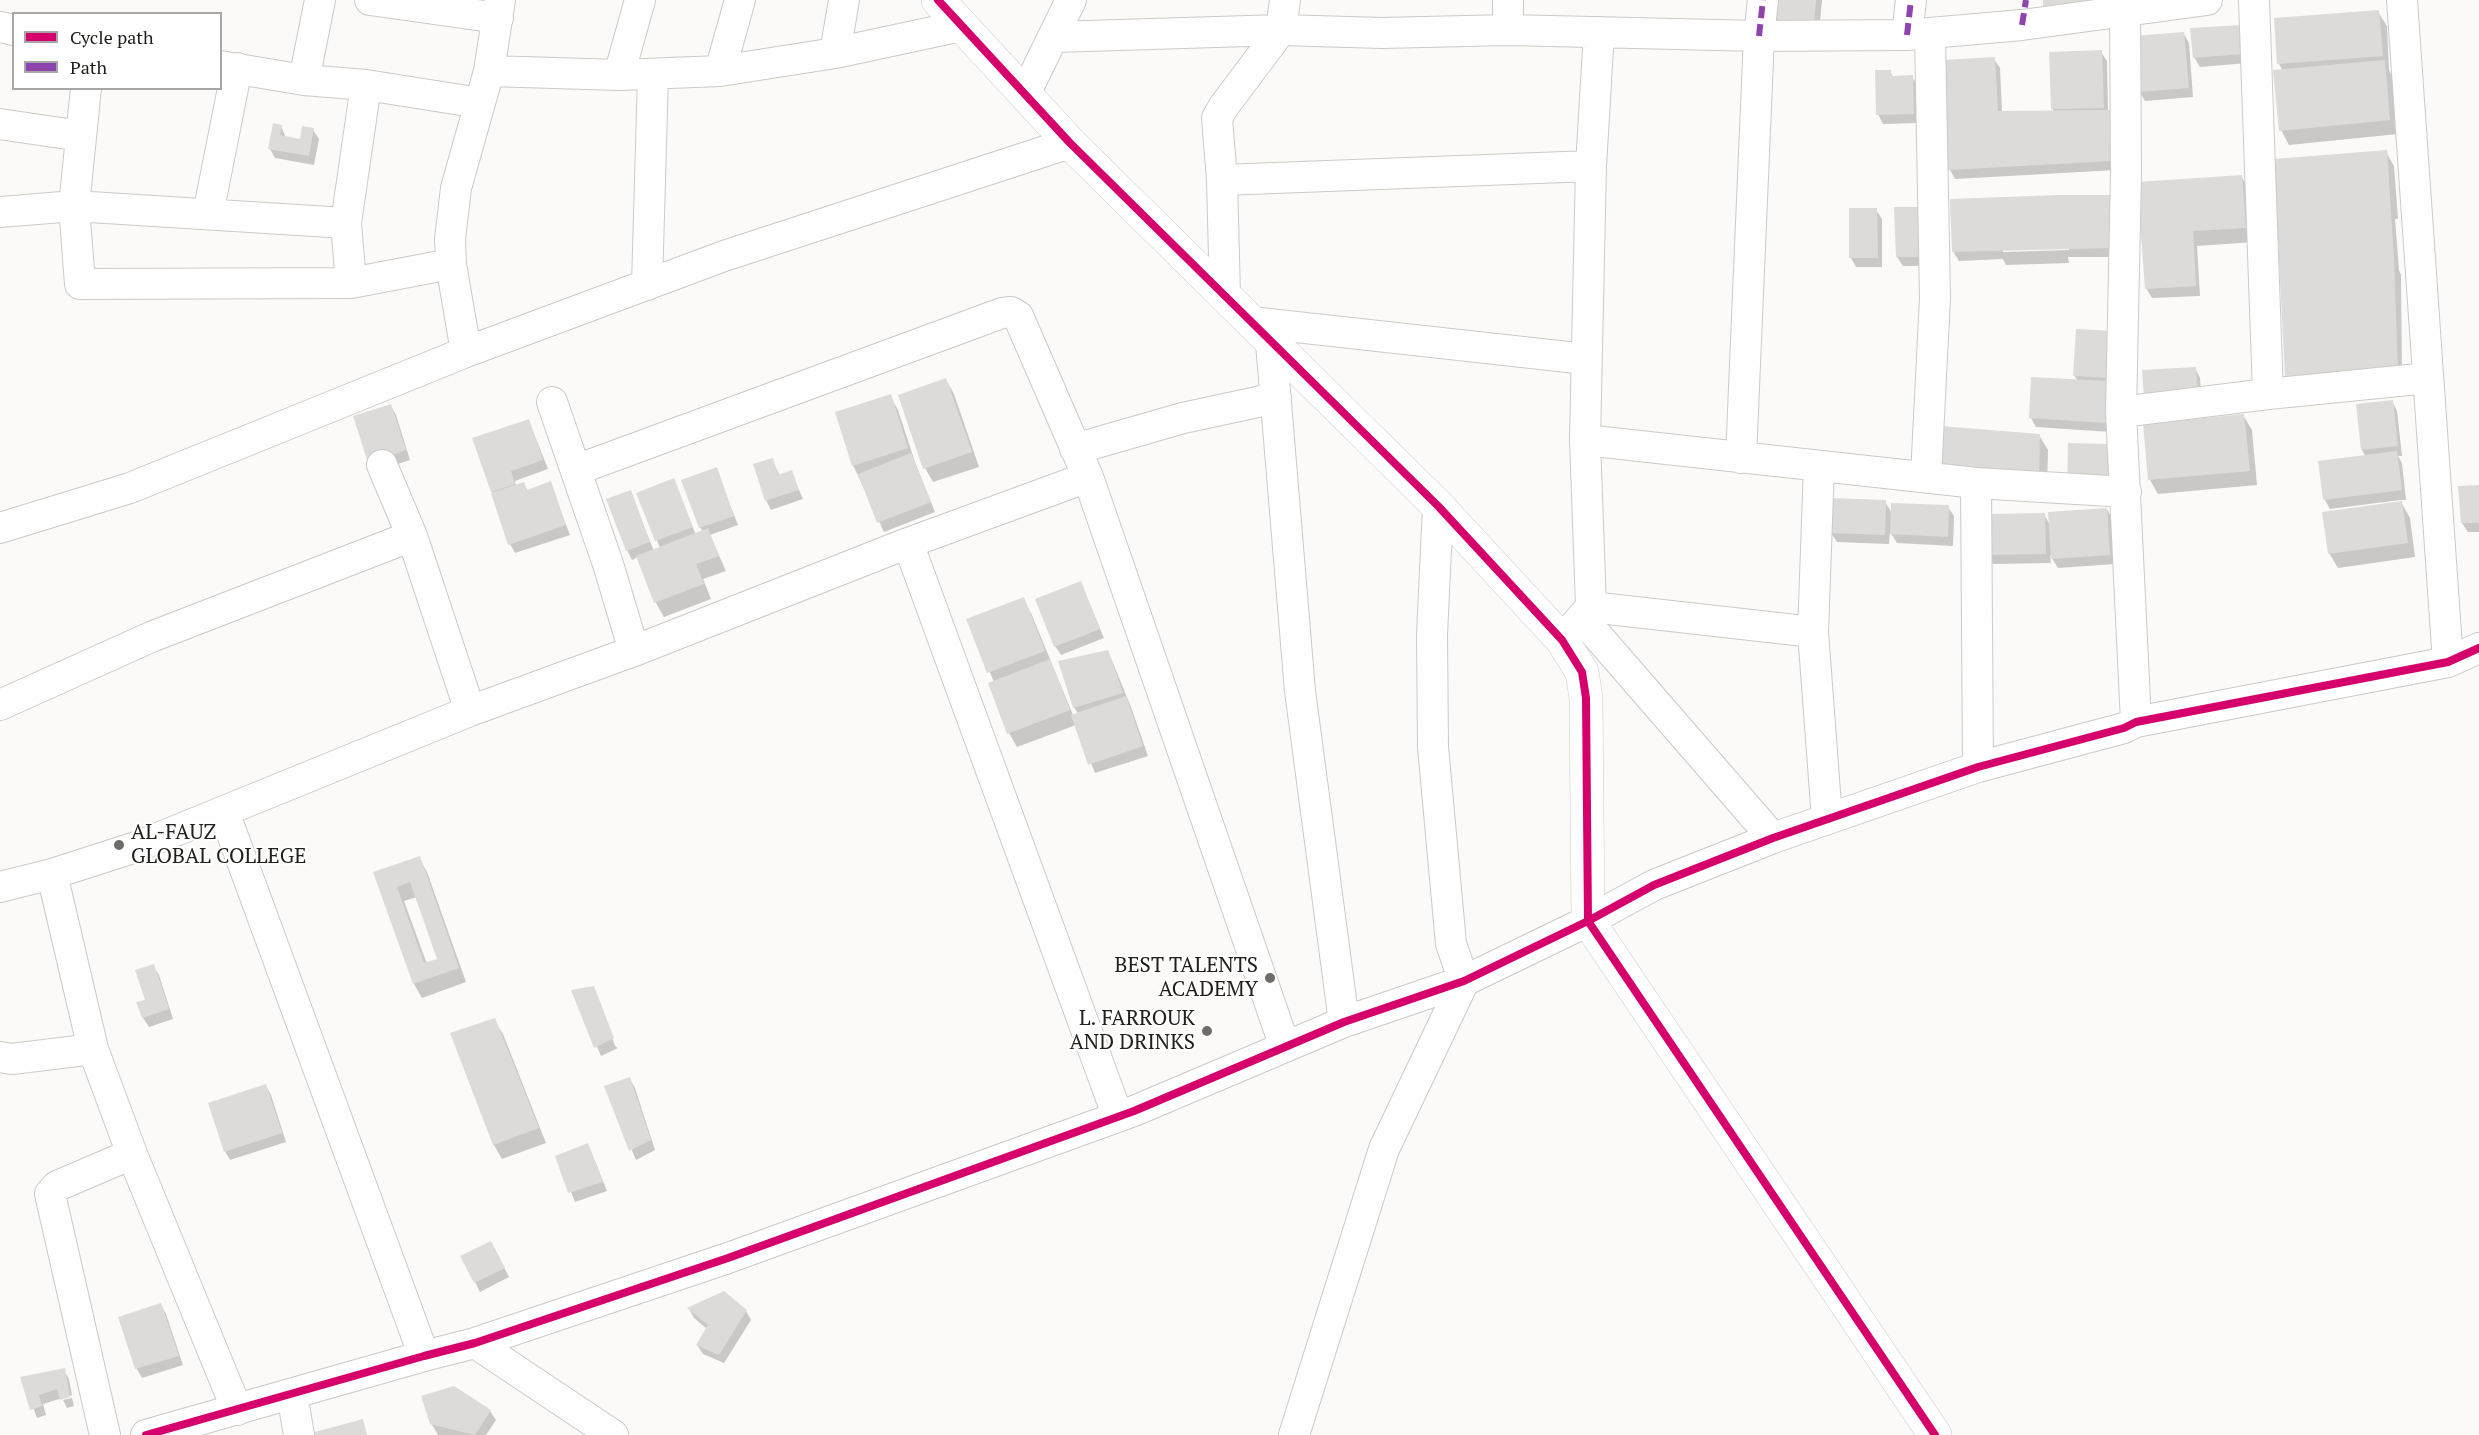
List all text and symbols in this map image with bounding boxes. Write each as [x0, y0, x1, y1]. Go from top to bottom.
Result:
legend [12, 12, 222, 90]
text: Cycle path [70, 25, 154, 49]
text: Path [70, 55, 107, 79]
place label: AL-FAUZ GLOBAL COLLEGE [131, 820, 306, 870]
marker: AL-FAUZ GLOBAL COLLEGE [112, 838, 126, 852]
place label: BEST TALENTS ACADEMY [1114, 953, 1258, 1003]
marker: BEST TALENTS ACADEMY [1263, 971, 1277, 985]
place label: L. FARROUK AND DRINKS [1069, 1006, 1195, 1056]
marker: L. FARROUK AND DRINKS [1200, 1024, 1214, 1038]

